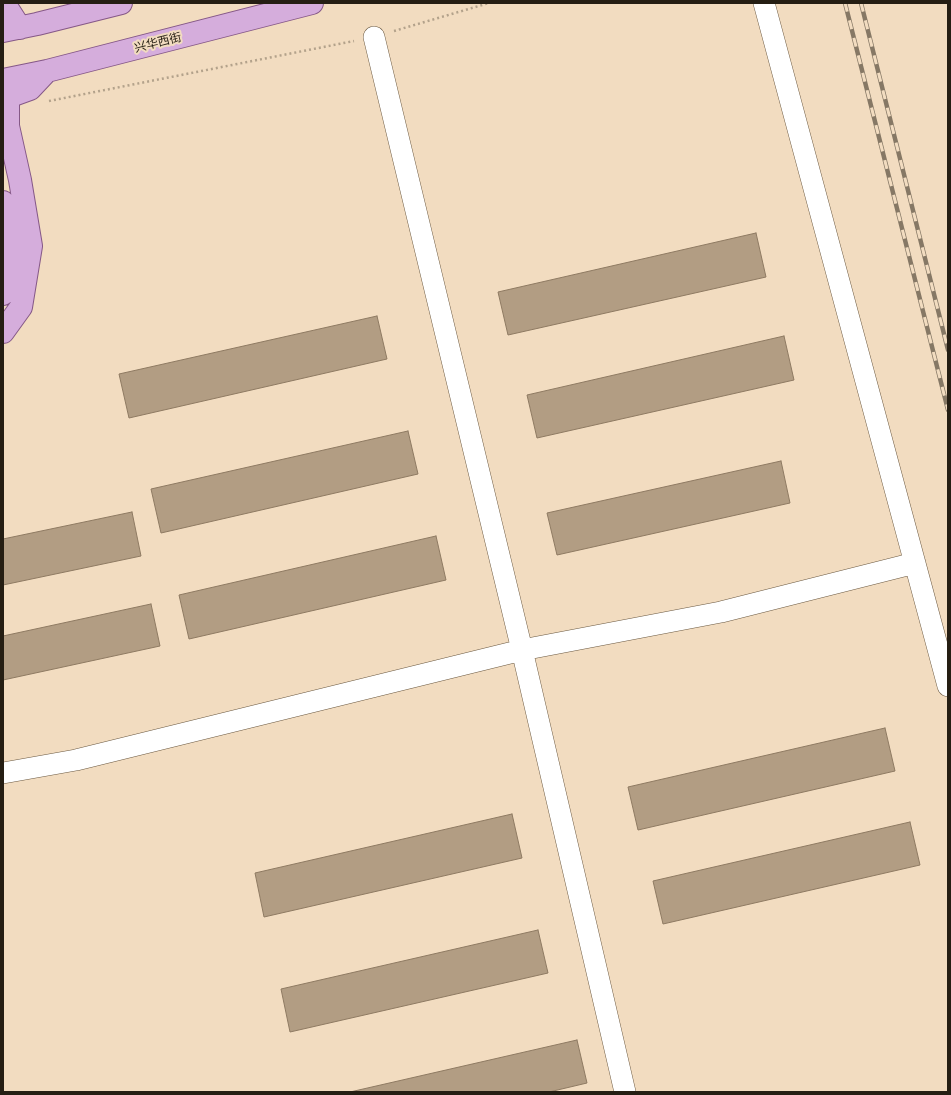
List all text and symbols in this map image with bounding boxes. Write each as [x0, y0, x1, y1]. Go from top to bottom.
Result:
street label: 兴华西街 [133, 30, 183, 56]

